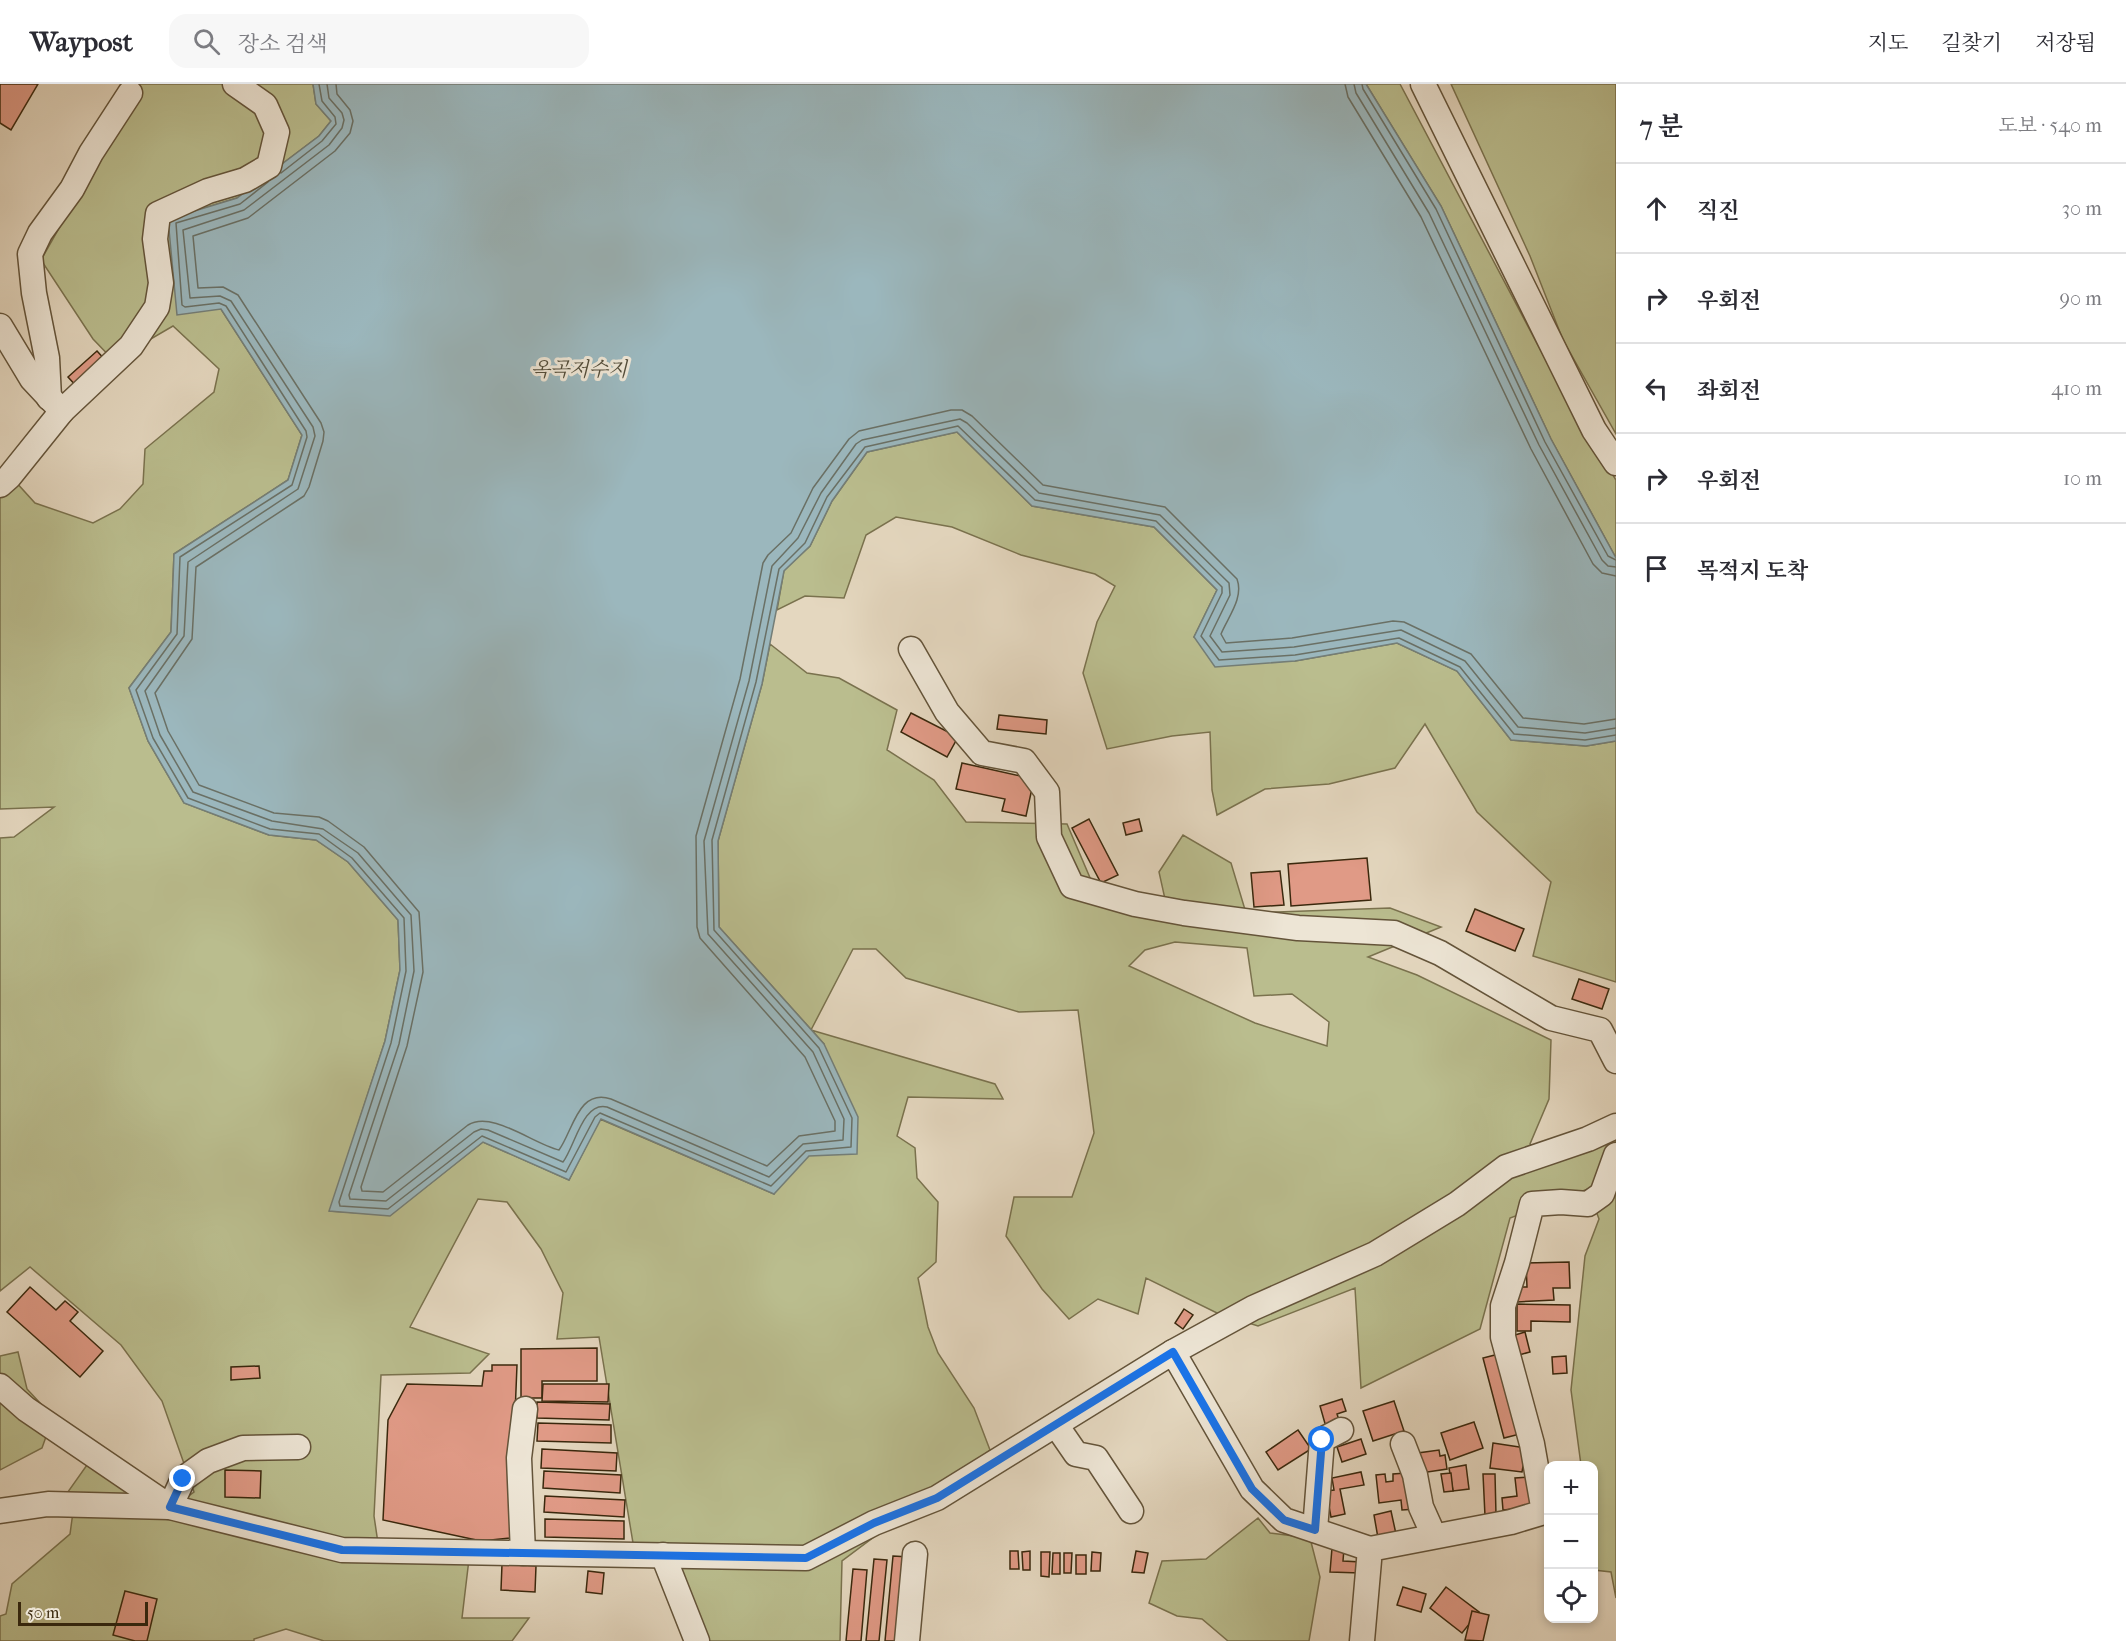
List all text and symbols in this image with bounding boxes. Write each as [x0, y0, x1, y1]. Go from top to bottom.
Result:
search box [169, 14, 589, 68]
text: Waypost [30, 25, 133, 58]
icon: search [190, 25, 223, 58]
text: 장소 검색 [238, 31, 327, 57]
text: 지도 [1868, 31, 1908, 55]
text: 길찾기 [1941, 31, 2002, 55]
text: 저장됨 [2035, 31, 2096, 55]
text: 7 분 [1640, 111, 1683, 142]
text: 도보 · 540 m [1998, 114, 2102, 137]
icon: ahead [1640, 192, 1673, 225]
text: 30 m [2062, 197, 2102, 220]
text: 직진 [1697, 198, 1740, 224]
icon: right [1640, 282, 1673, 315]
text: 90 m [2060, 287, 2102, 310]
text: 우회전 [1697, 288, 1761, 314]
water label: 옥곡저수지 [531, 358, 629, 381]
icon: left [1640, 372, 1673, 405]
text: 410 m [2051, 377, 2102, 400]
text: 좌회전 [1697, 378, 1761, 404]
icon: right [1640, 462, 1673, 495]
text: 10 m [2063, 467, 2102, 490]
text: 우회전 [1697, 468, 1761, 494]
icon: arrive [1640, 552, 1673, 585]
text: 목적지 도착 [1697, 558, 1808, 584]
route start [1308, 1426, 1334, 1452]
map controls [1544, 1461, 1598, 1623]
button: + [1544, 1461, 1598, 1515]
route end [169, 1465, 195, 1491]
button: − [1544, 1515, 1598, 1569]
button: locate [1544, 1569, 1598, 1623]
scale bar [18, 1599, 148, 1626]
text: 50 m [27, 1603, 59, 1622]

